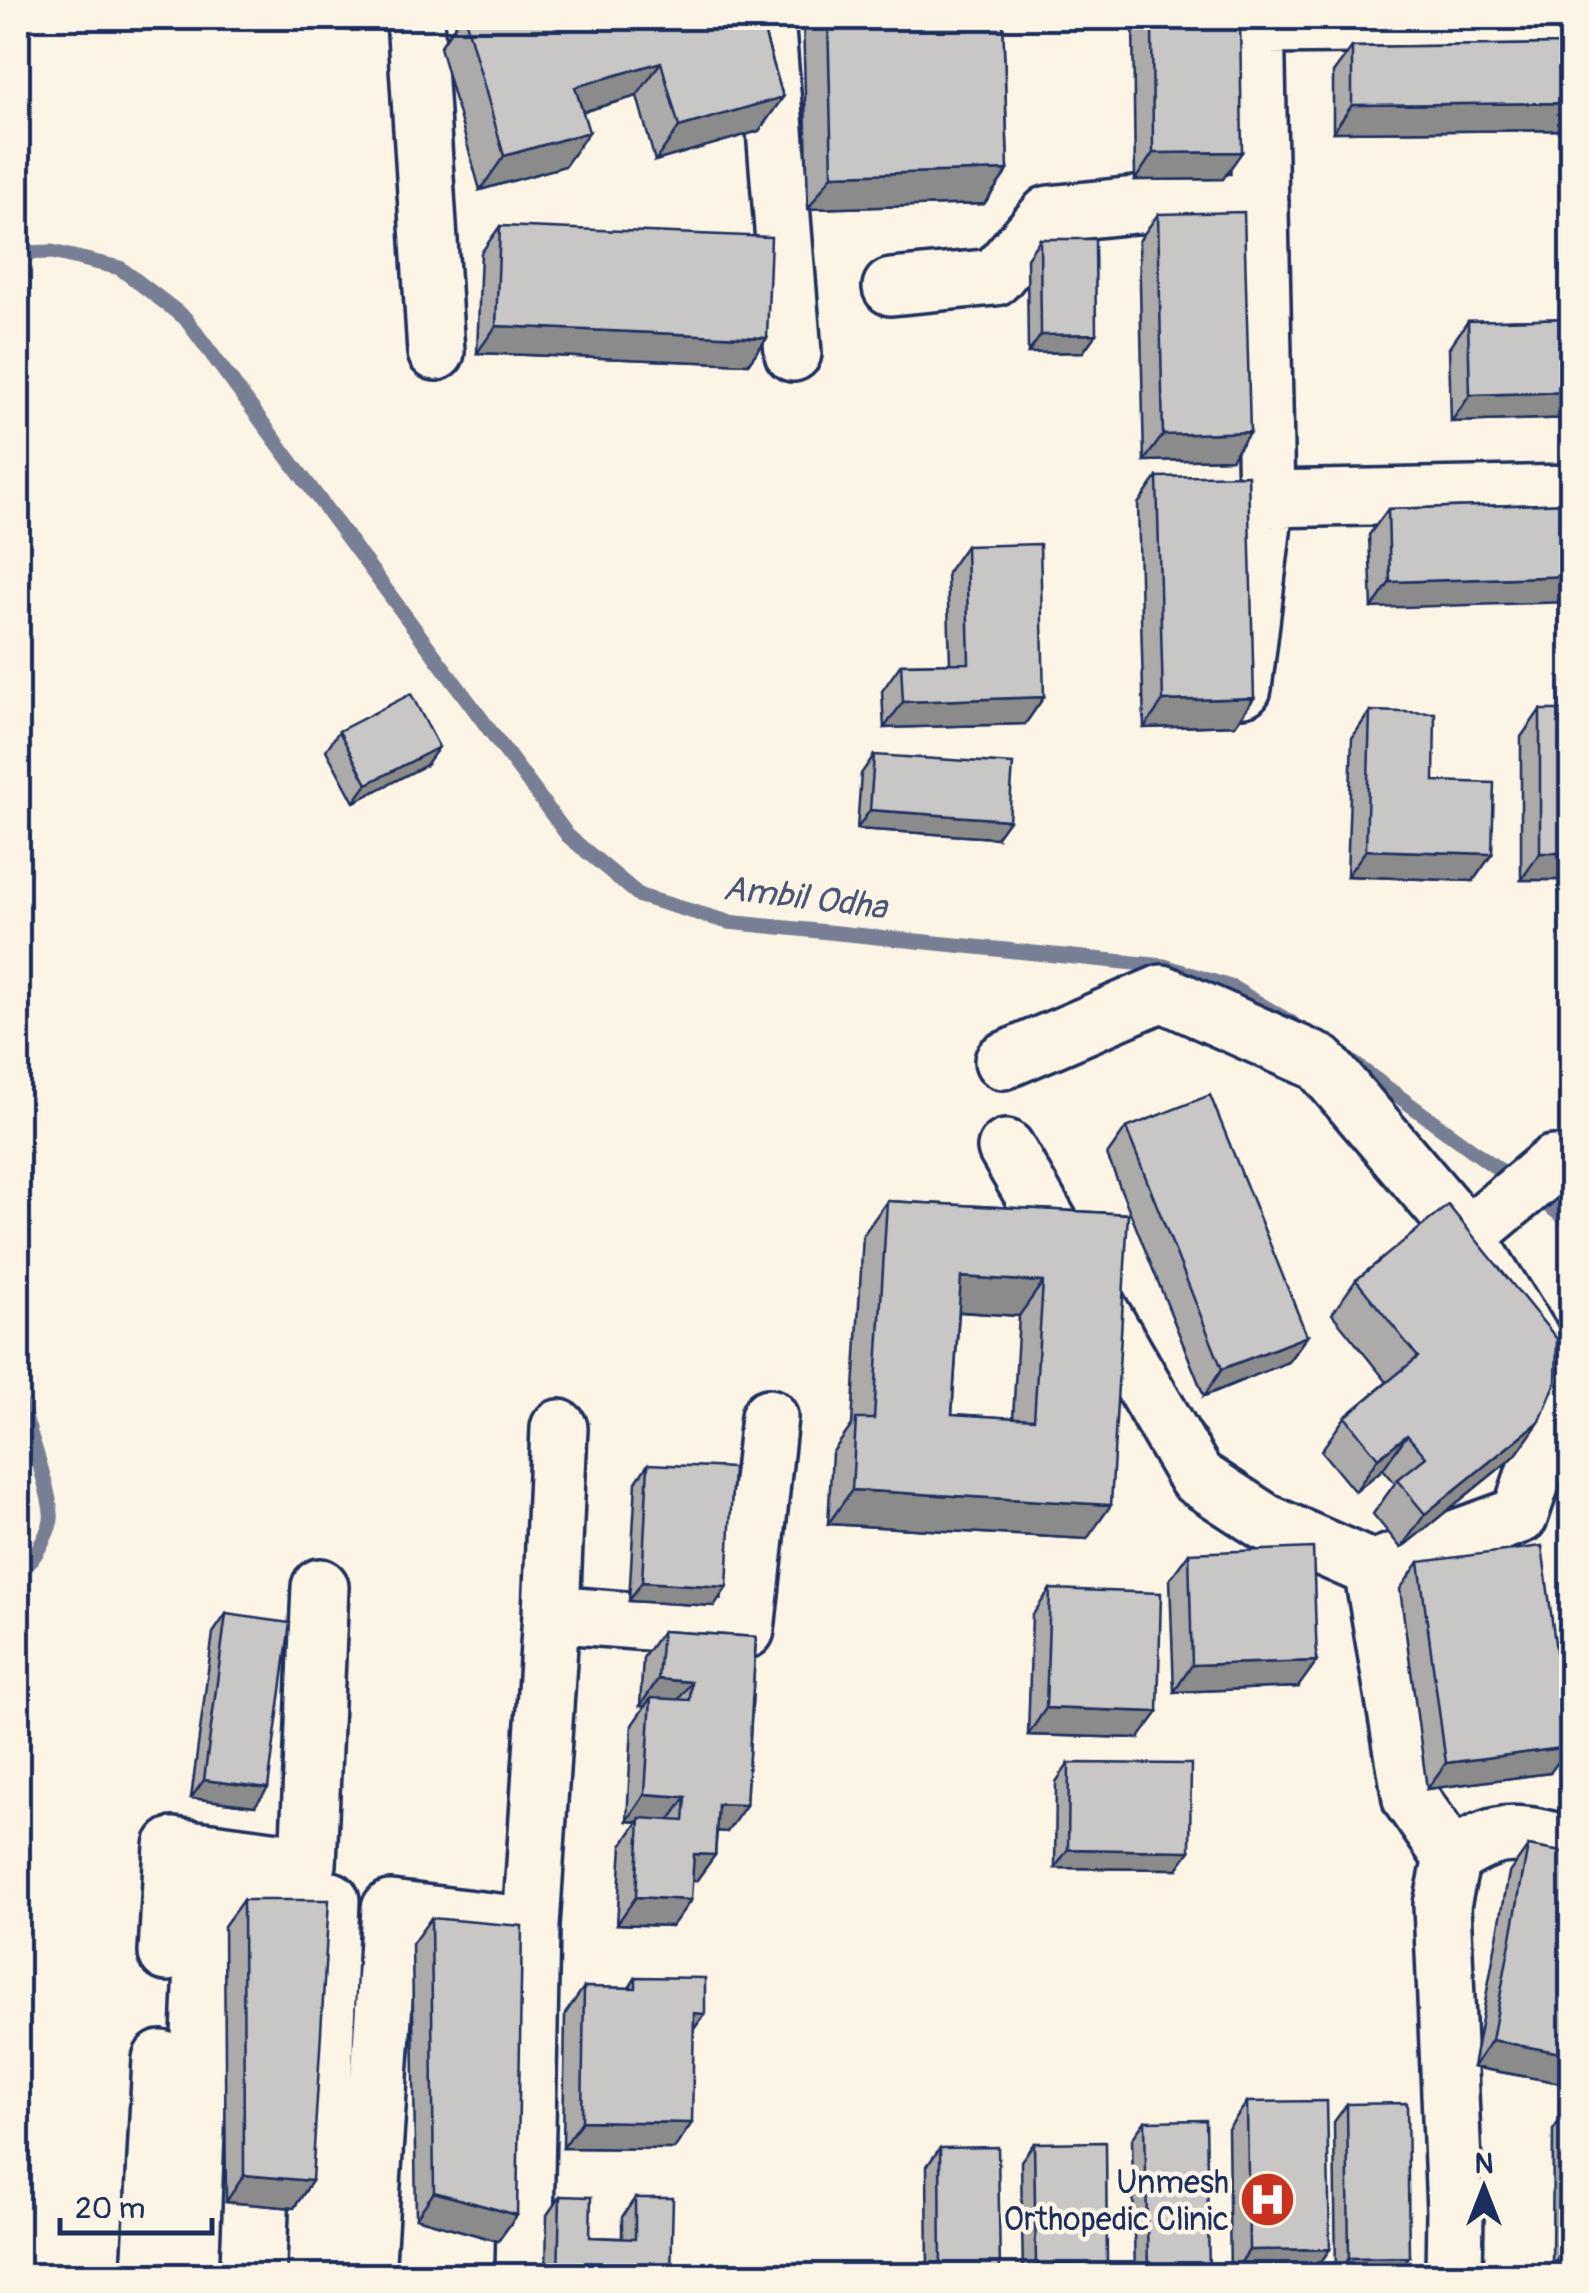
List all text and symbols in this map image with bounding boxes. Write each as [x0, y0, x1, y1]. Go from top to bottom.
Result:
water label: Ambil Odha [721, 866, 891, 930]
north arrow [1434, 2138, 1534, 2238]
text: N [1475, 2147, 1493, 2182]
place label: Unmesh Orthopedic Clinic [1004, 2163, 1229, 2240]
hospital icon: Unmesh Orthopedic Clinic [1238, 2170, 1298, 2230]
scale bar [60, 2173, 212, 2235]
text: 20 m [75, 2190, 145, 2227]

